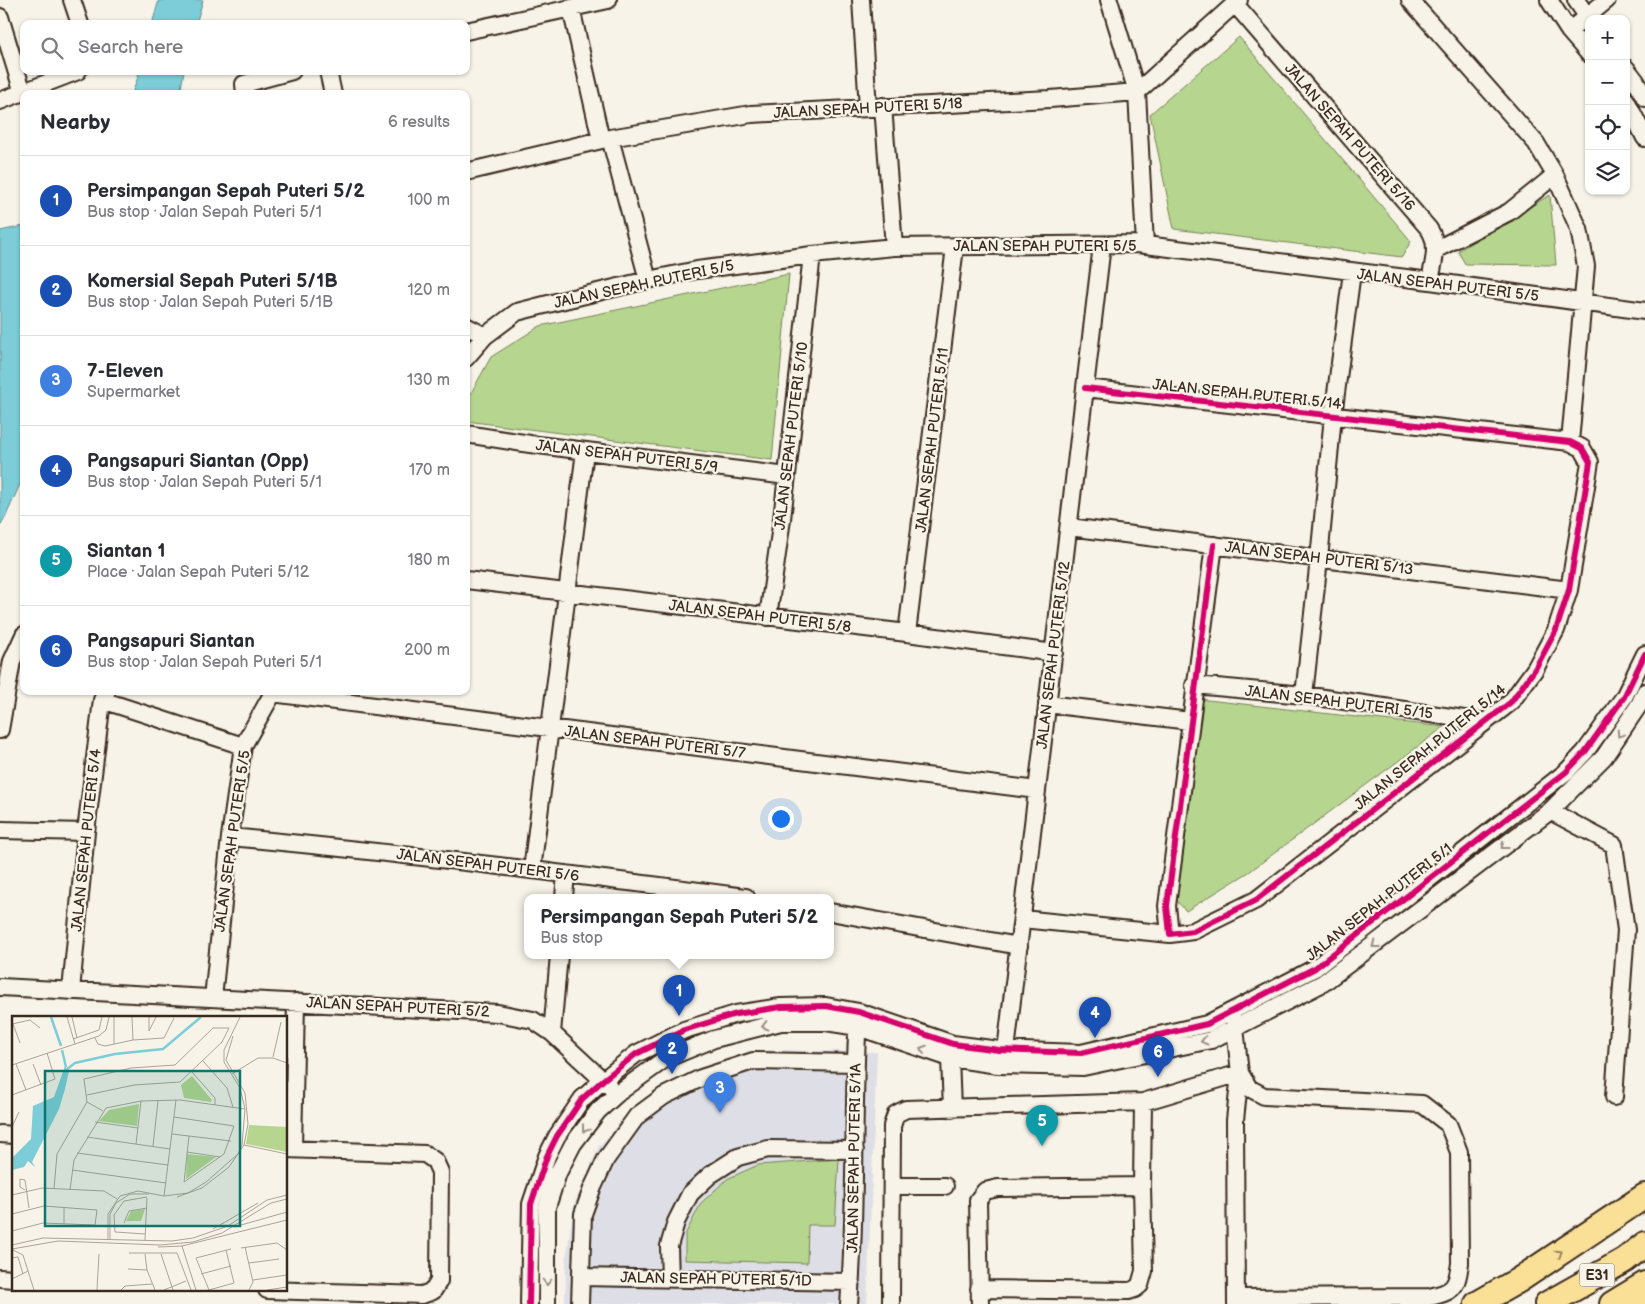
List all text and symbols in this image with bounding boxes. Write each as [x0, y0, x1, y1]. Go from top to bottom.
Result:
map controls [1585, 15, 1630, 195]
button: + [1585, 15, 1630, 60]
search box [20, 20, 470, 75]
icon: search [38, 34, 66, 62]
text: Search here [78, 36, 183, 59]
street label: JALAN SEPAH PUTERI 5/16 [1280, 59, 1419, 215]
button: − [1585, 60, 1630, 105]
street label: JALAN SEPAH PUTERI 5/18 [773, 94, 963, 123]
button: locate [1585, 105, 1630, 150]
text: Nearby [40, 110, 110, 135]
text: 6 results [388, 113, 450, 132]
button: layers [1585, 150, 1630, 195]
text: Persimpangan Sepah Puteri 5/2 [87, 180, 365, 203]
text: 1 [53, 191, 59, 210]
text: 100 m [407, 191, 450, 210]
text: Bus stop · Jalan Sepah Puteri 5/1 [87, 203, 322, 222]
street label: JALAN SEPAH PUTERI 5/5 [953, 237, 1137, 256]
street label: JALAN SEPAH PUTERI 5/5 [552, 256, 736, 313]
street label: JALAN SEPAH PUTERI 5/5 [1356, 265, 1540, 306]
text: Komersial Sepah Puteri 5/1B [87, 270, 338, 293]
text: 2 [51, 281, 61, 300]
text: 120 m [407, 281, 450, 300]
text: Bus stop · Jalan Sepah Puteri 5/1B [87, 293, 333, 312]
street label: JALAN SEPAH PUTERI 5/10 [771, 341, 812, 531]
street label: JALAN SEPAH PUTERI 5/11 [912, 346, 953, 534]
text: 7-Eleven [87, 360, 164, 383]
text: 3 [51, 371, 61, 390]
text: 130 m [407, 371, 450, 390]
street label: JALAN SEPAH PUTERI 5/14 [1152, 375, 1342, 414]
text: Supermarket [87, 383, 180, 402]
street label: JALAN SEPAH PUTERI 5/9 [535, 436, 719, 477]
text: Pangsapuri Siantan (Opp) [87, 450, 309, 473]
text: 4 [51, 461, 61, 480]
text: 170 m [409, 461, 450, 480]
text: Bus stop · Jalan Sepah Puteri 5/1 [87, 473, 322, 492]
street label: JALAN SEPAH PUTERI 5/13 [1224, 538, 1414, 579]
text: Siantan 1 [87, 540, 165, 563]
text: 5 [51, 551, 61, 570]
text: 180 m [408, 551, 450, 570]
street label: JALAN SEPAH PUTERI 5/12 [1033, 560, 1074, 750]
text: Place · Jalan Sepah Puteri 5/12 [87, 563, 309, 582]
street label: JALAN SEPAH PUTERI 5/8 [668, 596, 852, 637]
text: Pangsapuri Siantan [87, 630, 255, 653]
text: 6 [51, 641, 61, 660]
text: 200 m [404, 641, 450, 660]
text: Bus stop · Jalan Sepah Puteri 5/1 [87, 653, 322, 672]
street label: JALAN SEPAH PUTERI 5/14 [1351, 680, 1510, 814]
street label: JALAN SEPAH PUTERI 5/15 [1244, 682, 1434, 723]
street label: JALAN SEPAH PUTERI 5/7 [563, 722, 747, 763]
one-way arrow [1617, 728, 1626, 737]
street label: JALAN SEPAH PUTERI 5/4 [67, 748, 106, 933]
street label: JALAN SEPAH PUTERI 5/5 [210, 749, 255, 933]
your location [768, 806, 794, 832]
street label: JALAN SEPAH PUTERI 5/1 [1302, 839, 1456, 965]
one-way arrow [1501, 841, 1510, 849]
street label: JALAN SEPAH PUTERI 5/6 [395, 845, 580, 886]
popup [524, 894, 834, 959]
text: Persimpangan Sepah Puteri 5/2 [540, 906, 818, 929]
text: Bus stop [540, 929, 603, 948]
one-way arrow [1371, 939, 1381, 948]
pin: 1 [663, 975, 695, 1016]
street label: JALAN SEPAH PUTERI 5/2 [306, 993, 490, 1022]
pin: 4 [1079, 997, 1111, 1038]
inset map [12, 1016, 288, 1292]
one-way arrow [761, 1020, 770, 1031]
pin: 2 [656, 1033, 688, 1074]
one-way arrow [1199, 1035, 1208, 1046]
pin: 6 [1142, 1036, 1174, 1077]
one-way arrow [919, 1045, 928, 1055]
street label: JALAN SEPAH PUTERI 5/1A [843, 1062, 866, 1253]
pin: 3 [704, 1072, 736, 1113]
pin: 5 [1026, 1105, 1058, 1146]
one-way arrow [582, 1123, 590, 1132]
one-way arrow [1553, 1250, 1563, 1259]
road number: E31 [1580, 1264, 1614, 1286]
street label: JALAN SEPAH PUTERI 5/1D [620, 1268, 812, 1291]
one-way arrow [542, 1278, 552, 1286]

